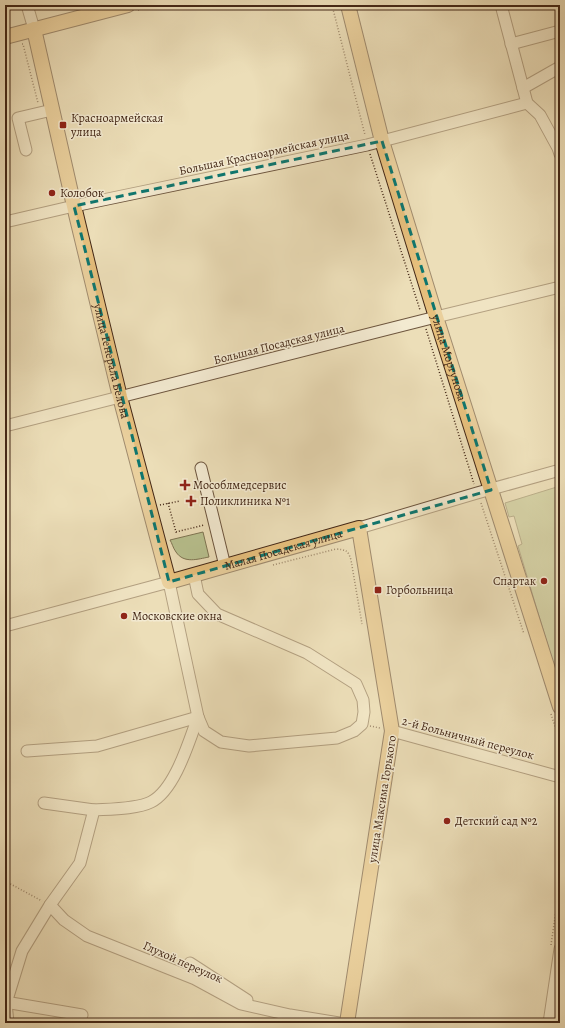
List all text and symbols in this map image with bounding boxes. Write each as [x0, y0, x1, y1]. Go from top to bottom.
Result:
place label: Красноармейская улица [70, 110, 164, 140]
marker: Красноармейская улица [58, 120, 68, 130]
street label: Большая Красноармейская улица [178, 127, 351, 179]
place label: Колобок [60, 185, 104, 201]
marker: Колобок [47, 188, 57, 198]
street label: улица Генерала Белова [90, 301, 133, 421]
street label: улица Моргунова [427, 311, 470, 404]
street label: Большая Посадская улица [212, 320, 347, 368]
place label: Мособлмедсервис [193, 477, 286, 493]
marker: Мособлмедсервис [180, 480, 190, 490]
place label: Поликлиника №1 [200, 493, 290, 509]
marker: Поликлиника №1 [185, 495, 197, 507]
street label: Малая Посадская улица [222, 525, 344, 574]
place label: Спартак [493, 573, 536, 589]
marker: Спартак [539, 576, 549, 586]
place label: Горбольница [386, 582, 454, 598]
marker: Горбольница [373, 585, 383, 595]
place label: Московские окна [132, 608, 223, 624]
marker: Московские окна [119, 611, 129, 621]
street label: 2-й Больничный переулок [400, 713, 536, 763]
street label: улица Максима Горького [364, 734, 400, 865]
place label: Детский сад №2 [455, 813, 538, 829]
marker: Детский сад №2 [442, 816, 452, 826]
street label: Глухой переулок [141, 937, 225, 987]

